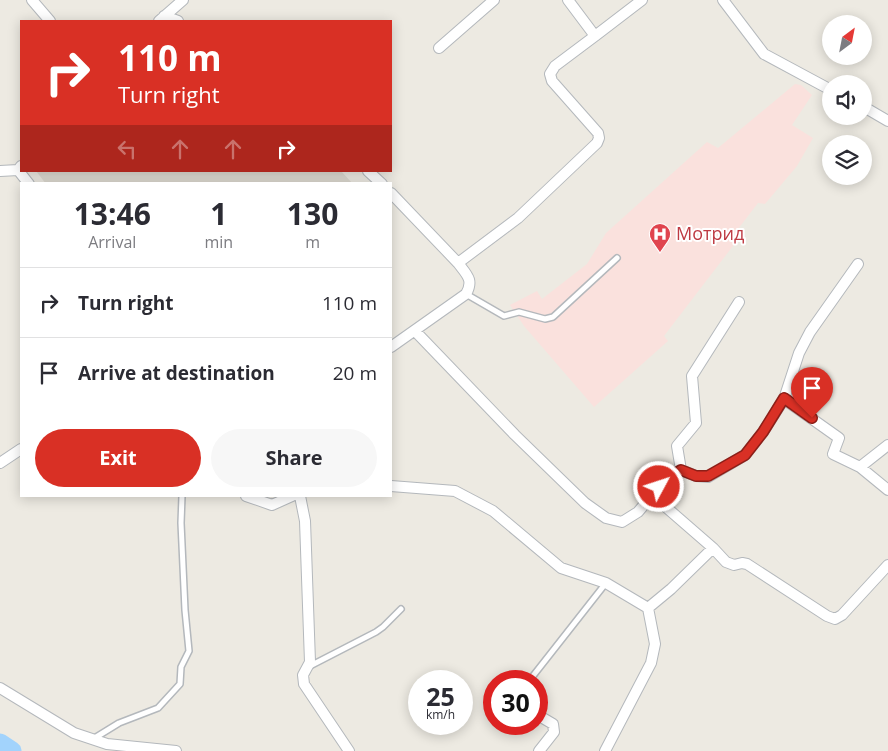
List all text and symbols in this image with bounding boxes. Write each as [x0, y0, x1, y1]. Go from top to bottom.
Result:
north arrow [822, 15, 872, 65]
map controls [822, 15, 872, 185]
text: 110 m [118, 34, 222, 81]
icon: right [35, 40, 100, 105]
button: sound [822, 75, 872, 125]
text: Turn right [118, 79, 220, 109]
icon: left [113, 135, 141, 163]
icon: ahead [166, 135, 194, 163]
icon: ahead [219, 135, 247, 163]
icon: right [272, 135, 300, 163]
button: layers [822, 135, 872, 185]
text: 13:46 [74, 193, 151, 234]
text: 1 [210, 193, 227, 234]
text: 130 [287, 193, 338, 234]
place label: Мотрид [676, 221, 744, 245]
hospital icon: Мотрид [648, 222, 672, 253]
text: Arrival [88, 231, 136, 253]
text: min [205, 231, 233, 253]
text: m [305, 231, 320, 253]
icon: right [35, 289, 63, 317]
text: Turn right [78, 290, 173, 316]
text: 110 m [322, 290, 377, 316]
icon: arrive [35, 359, 63, 387]
text: Arrive at destination [78, 360, 275, 386]
text: 20 m [333, 360, 377, 386]
pin [791, 367, 833, 418]
icon: arrive [798, 374, 826, 402]
button: Exit [35, 429, 201, 487]
button: Share [211, 429, 377, 487]
position arrow [632, 460, 684, 512]
speed limit sign: 30 [483, 670, 548, 735]
text: 25 [426, 679, 455, 713]
text: km/h [426, 706, 455, 723]

